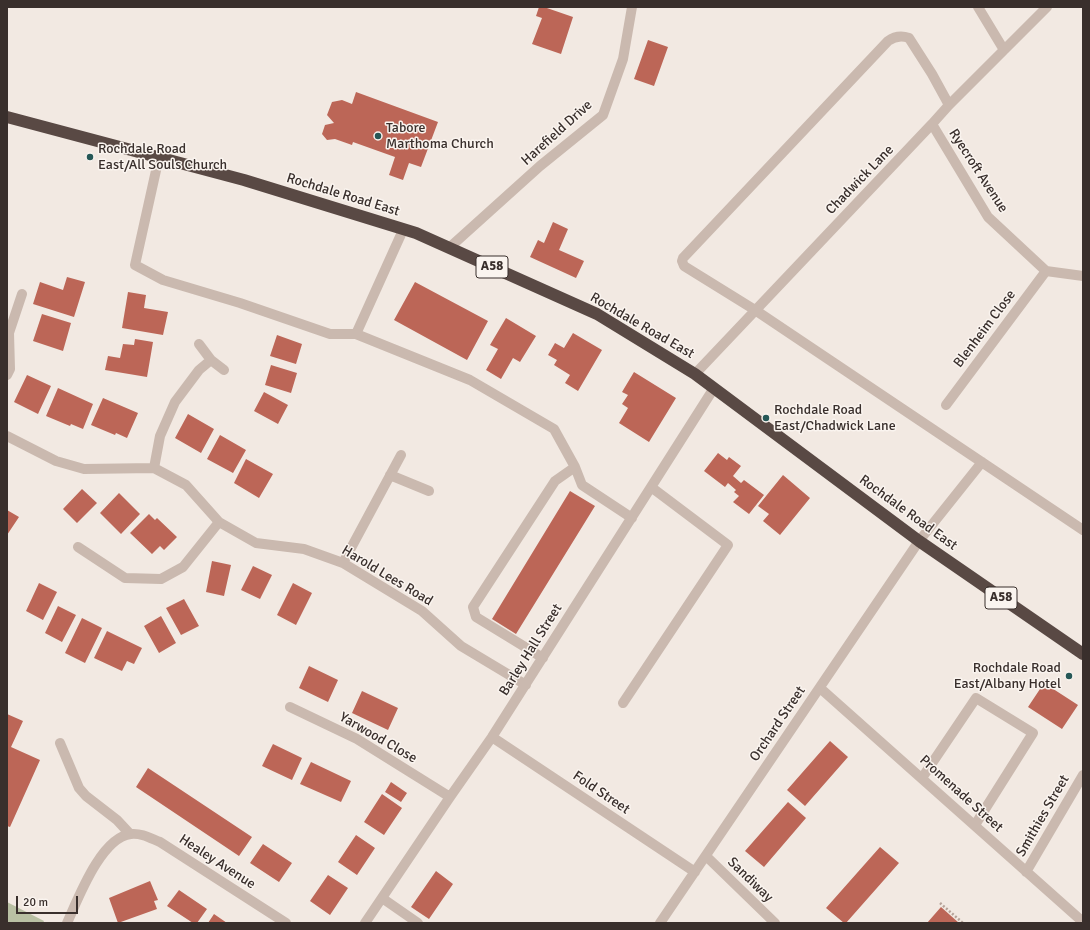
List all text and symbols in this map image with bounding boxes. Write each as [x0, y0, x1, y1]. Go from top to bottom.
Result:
street label: Harefield Drive [518, 97, 596, 169]
place label: Tabore Marthoma Church [386, 120, 494, 152]
street label: Ryecroft Avenue [945, 126, 1011, 216]
marker: Tabore Marthoma Church [373, 131, 383, 141]
place label: Rochdale Road East/All Souls Church [98, 141, 227, 174]
street label: Chadwick Lane [823, 142, 897, 218]
marker: Rochdale Road East/All Souls Church [85, 152, 95, 162]
street label: Rochdale Road East [284, 170, 402, 220]
road number: A58 [476, 256, 508, 278]
street label: Blenheim Close [950, 287, 1020, 371]
street label: Rochdale Road East [587, 289, 697, 363]
place label: Rochdale Road East/Chadwick Lane [774, 402, 896, 434]
marker: Rochdale Road East/Chadwick Lane [761, 413, 771, 423]
street label: Rochdale Road East [856, 472, 960, 554]
street label: Harold Lees Road [338, 542, 436, 610]
road number: A58 [985, 587, 1017, 609]
street label: Barley Hall Street [496, 601, 566, 699]
place label: Rochdale Road East/Albany Hotel [954, 660, 1061, 692]
marker: Rochdale Road East/Albany Hotel [1064, 671, 1074, 681]
street label: Orchard Street [747, 683, 809, 765]
street label: Yarwood Close [336, 709, 420, 767]
street label: Promenade Street [916, 752, 1006, 836]
street label: Fold Street [569, 768, 633, 818]
street label: Smithies Street [1013, 772, 1073, 860]
street label: Healey Avenue [176, 831, 258, 893]
street label: Sandiway [724, 854, 776, 906]
scale bar [18, 888, 80, 914]
text: 20 m [23, 895, 48, 910]

